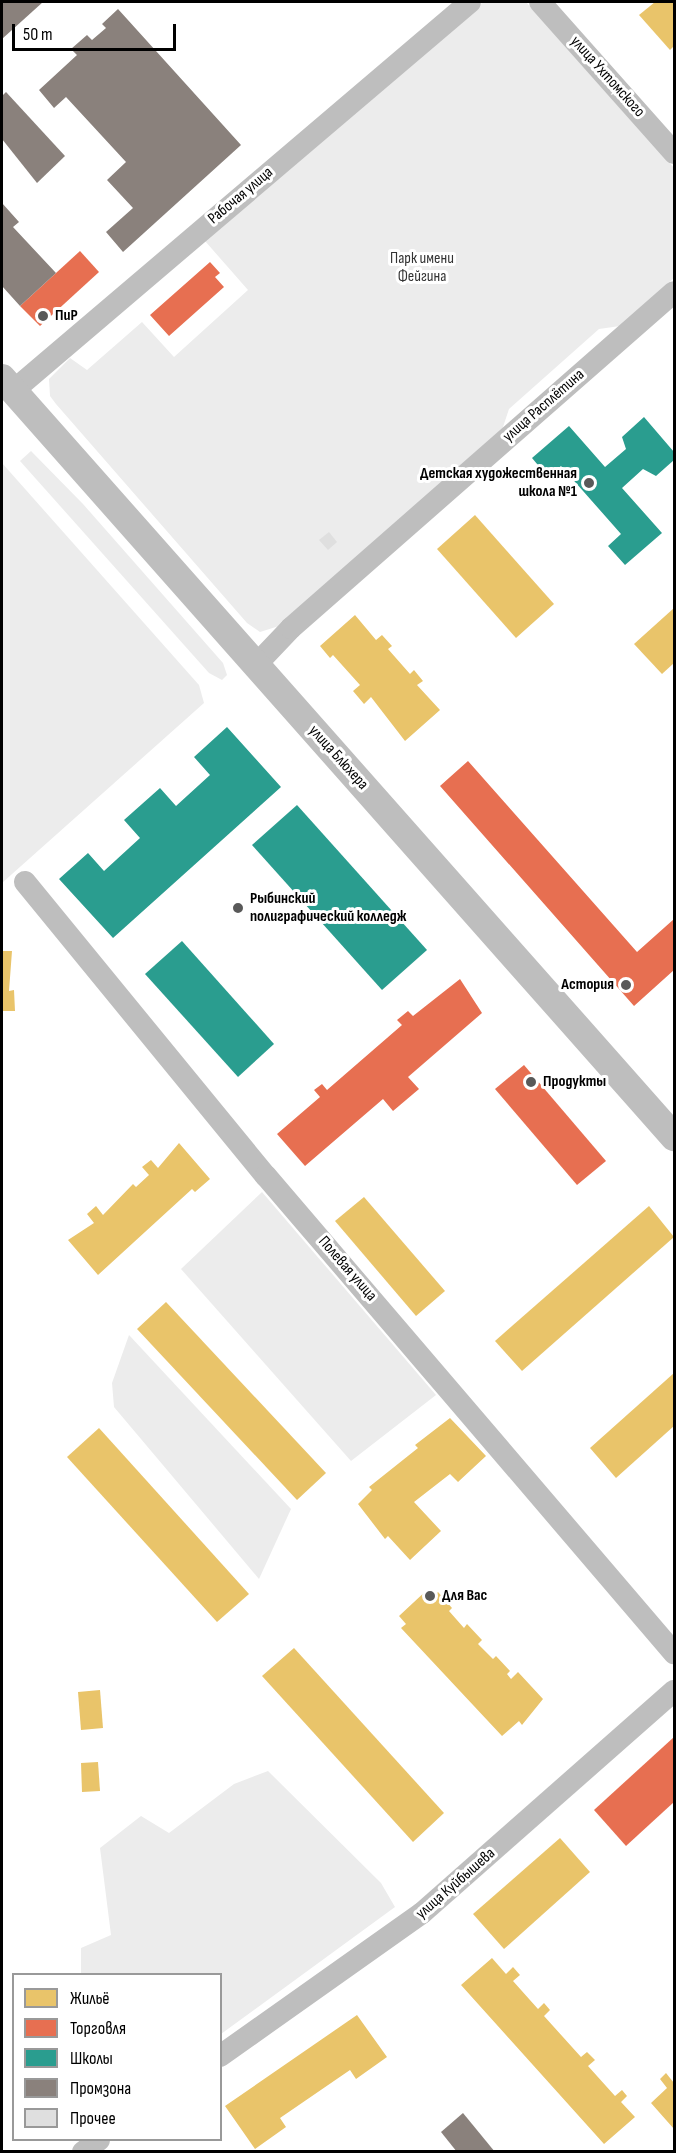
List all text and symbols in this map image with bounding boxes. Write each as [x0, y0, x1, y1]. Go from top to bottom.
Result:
scale bar [15, 12, 178, 50]
text: 50 m [23, 24, 53, 45]
street label: улица Ухтомского [566, 33, 648, 121]
street label: Рабочая улица [205, 163, 277, 229]
park label: Парк имени Фейгина [390, 249, 454, 287]
place label: ПиР [55, 306, 78, 326]
marker: ПиР [36, 309, 50, 323]
street label: улица Расплётина [499, 365, 589, 447]
place label: Детская художественная школа №1 [420, 464, 577, 502]
marker: Детская художественная школа №1 [582, 476, 596, 490]
street label: улица Блюхера [304, 722, 372, 794]
place label: Рыбинский полиграфический колледж [250, 889, 406, 927]
marker: Рыбинский полиграфический колледж [231, 901, 245, 915]
place label: Астория [561, 975, 614, 995]
marker: Астория [619, 978, 633, 992]
place label: Продукты [543, 1072, 606, 1092]
marker: Продукты [524, 1075, 538, 1089]
street label: Полевая улица [314, 1233, 380, 1305]
place label: Для Вас [442, 1586, 487, 1606]
marker: Для Вас [423, 1589, 437, 1603]
street label: улица Куйбышева [412, 1844, 500, 1924]
legend [12, 1973, 222, 2141]
text: Жильё [70, 1988, 110, 2009]
text: Торговля [70, 2018, 126, 2039]
text: Школы [70, 2048, 113, 2069]
text: Промзона [70, 2078, 131, 2099]
text: Прочее [70, 2108, 116, 2129]

